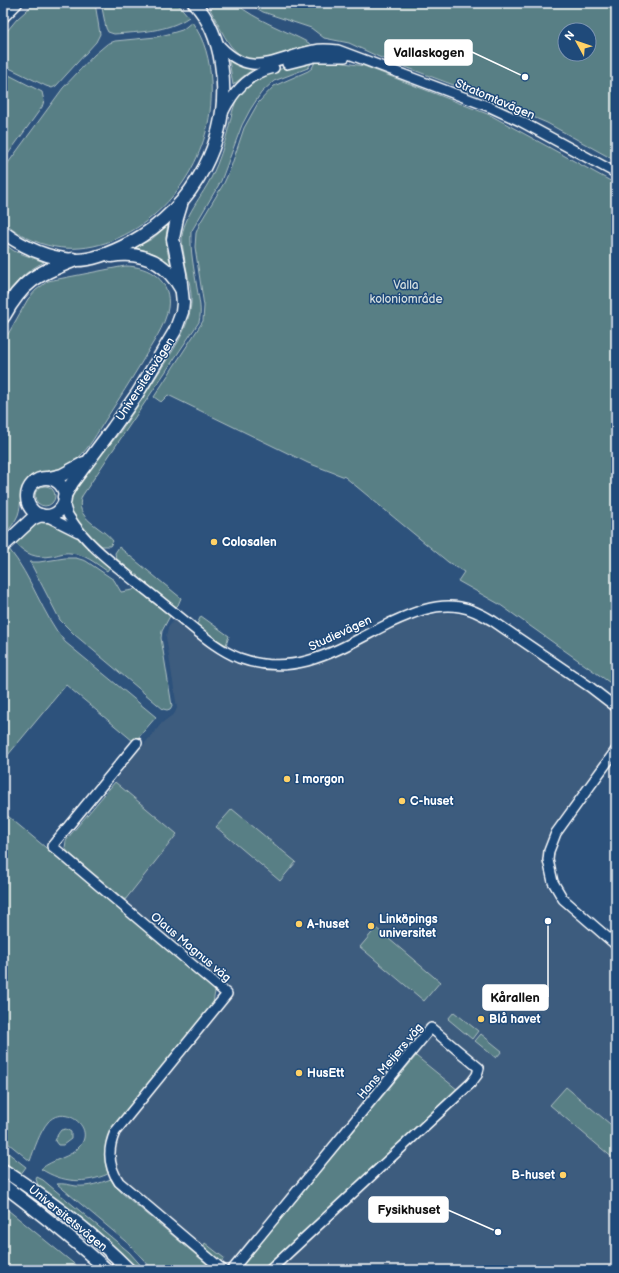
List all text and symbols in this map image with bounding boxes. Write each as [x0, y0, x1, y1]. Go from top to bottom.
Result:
north arrow [557, 22, 597, 62]
text: N [562, 29, 577, 43]
callout: Vallaskogen [385, 40, 472, 65]
text: Vallaskogen [394, 45, 464, 61]
street label: Stratomtavägen [453, 76, 537, 123]
park label: Valla koloniområde [369, 278, 443, 307]
street label: Universitetsvägen [113, 334, 178, 424]
place label: Colosalen [222, 535, 277, 550]
marker: Colosalen [209, 537, 219, 547]
street label: Studievägen [306, 612, 374, 655]
place label: I morgon [295, 772, 345, 787]
marker: I morgon [282, 774, 292, 784]
place label: C-huset [410, 794, 453, 809]
marker: C-huset [397, 796, 407, 806]
street label: Olaus Magnus väg [147, 909, 234, 985]
place label: Linköpings universitet [379, 912, 438, 941]
place label: A-huset [306, 917, 349, 932]
marker: A-huset [294, 919, 304, 929]
marker: Linköpings universitet [366, 921, 376, 931]
callout: Kårallen [483, 985, 548, 1010]
text: Kårallen [490, 990, 540, 1006]
place label: Blå havet [489, 1012, 540, 1027]
marker: Blå havet [476, 1014, 486, 1024]
street label: Hans Meijers väg [354, 1020, 427, 1102]
place label: HusEtt [307, 1066, 344, 1081]
marker: HusEtt [294, 1068, 304, 1078]
place label: B-huset [512, 1168, 555, 1183]
marker: B-huset [558, 1170, 568, 1180]
street label: Universitetsvägen [25, 1182, 110, 1255]
callout: Fysikhuset [369, 1197, 448, 1222]
text: Fysikhuset [378, 1202, 441, 1218]

